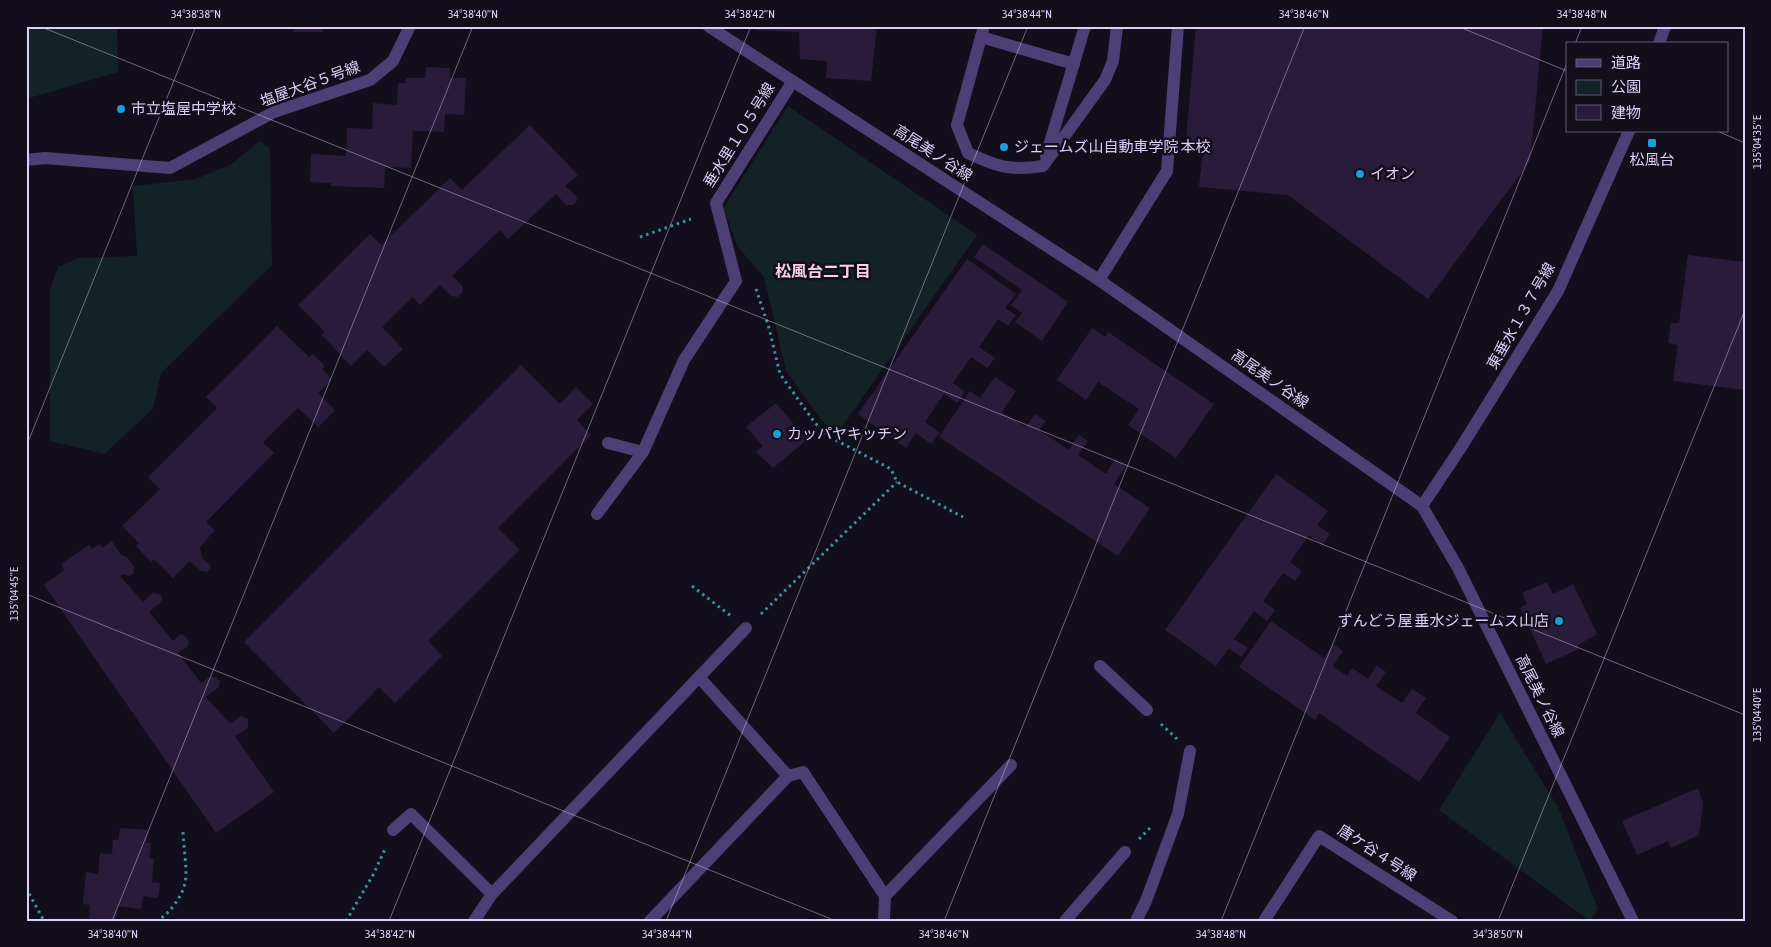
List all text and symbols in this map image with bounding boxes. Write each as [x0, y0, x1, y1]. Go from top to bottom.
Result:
text: 34°38'38"N [171, 7, 221, 21]
text: 34°38'40"N [448, 7, 498, 21]
text: 34°38'42"N [725, 7, 775, 21]
text: 34°38'44"N [1002, 7, 1052, 21]
text: 34°38'46"N [1279, 7, 1329, 21]
text: 34°38'48"N [1557, 7, 1607, 21]
legend [1566, 42, 1728, 132]
text: 道路 [1611, 54, 1641, 71]
street label: 塩屋大谷５号線 [258, 58, 362, 109]
text: 公園 [1611, 78, 1641, 95]
street label: 垂水里１０５号線 [700, 79, 778, 190]
place label: 市立塩屋中学校 [131, 100, 236, 117]
marker: 市立塩屋中学校 [115, 103, 127, 115]
text: 建物 [1611, 104, 1641, 121]
text: 135°04'35"E [1750, 115, 1764, 169]
street label: 高尾美ノ谷線 [891, 121, 976, 184]
marker: 松風台 [1646, 137, 1658, 149]
place label: ジェームズ山自動車学院 本校 [1014, 138, 1211, 155]
marker: ジェームズ山自動車学院 本校 [998, 141, 1010, 153]
place label: 松風台 [1629, 151, 1675, 168]
place label: イオン [1370, 165, 1415, 182]
marker: イオン [1354, 168, 1366, 180]
street label: 東垂水１３７号線 [1483, 260, 1558, 372]
district label: 松風台二丁目 [775, 262, 871, 280]
street label: 高尾美ノ谷線 [1229, 346, 1312, 411]
place label: カッパヤキッチン [787, 425, 907, 442]
marker: カッパヤキッチン [771, 428, 783, 440]
text: 135°04'45"E [7, 567, 21, 621]
place label: ずんどう屋 垂水ジェームス山店 [1338, 612, 1549, 629]
marker: ずんどう屋 垂水ジェームス山店 [1553, 615, 1565, 627]
street label: 高尾美ノ谷線 [1513, 652, 1568, 740]
text: 135°04'40"E [1750, 688, 1764, 742]
street label: 唐ケ谷４号線 [1335, 821, 1420, 884]
text: 34°38'40"N [88, 927, 138, 941]
text: 34°38'42"N [365, 927, 415, 941]
text: 34°38'44"N [642, 927, 692, 941]
text: 34°38'46"N [919, 927, 969, 941]
text: 34°38'48"N [1196, 927, 1246, 941]
text: 34°38'50"N [1473, 927, 1523, 941]

